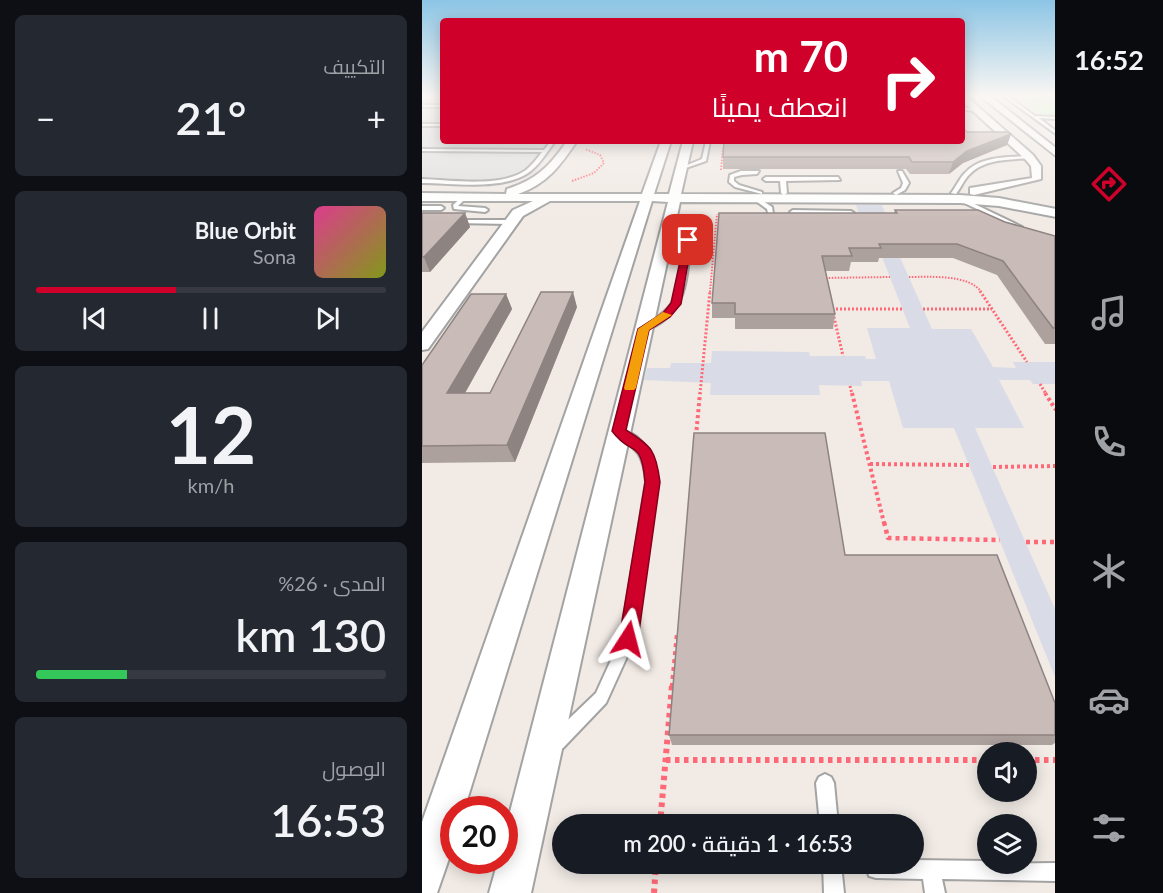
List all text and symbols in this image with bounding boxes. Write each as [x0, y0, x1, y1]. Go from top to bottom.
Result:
text: 70 m [754, 31, 848, 81]
icon: right [869, 42, 947, 120]
text: 16:52 [1074, 43, 1144, 76]
text: التكييف [323, 54, 386, 78]
text: انعطف يمينًا [711, 90, 848, 123]
text: 21° [176, 91, 246, 145]
text: − [36, 98, 55, 138]
text: + [367, 98, 386, 138]
icon: directions [1088, 163, 1130, 205]
pin [662, 214, 713, 265]
text: Blue Orbit [195, 217, 296, 244]
icon: arrive [671, 223, 704, 256]
text: Sona [253, 244, 296, 268]
icon: music [1088, 292, 1130, 334]
icon: previous [78, 302, 111, 335]
icon: pause [194, 302, 227, 335]
icon: next [311, 302, 344, 335]
text: 12 [166, 387, 256, 481]
icon: phone [1088, 421, 1130, 463]
text: km/h [188, 473, 234, 497]
icon: climate [1088, 550, 1130, 592]
text: المدى · 26% [278, 571, 386, 595]
position arrow [596, 607, 660, 671]
text: 130 km [236, 608, 386, 662]
icon: car [1088, 679, 1130, 721]
map controls [977, 742, 1037, 874]
button: sound [977, 742, 1037, 802]
text: الوصول [322, 756, 386, 780]
text: 16:53 [270, 793, 386, 847]
speed limit sign: 20 [440, 796, 518, 874]
icon: filters [1088, 807, 1130, 849]
button: layers [977, 814, 1037, 874]
text: 16:53 · 1 دقيقة · 200 m [623, 830, 853, 857]

